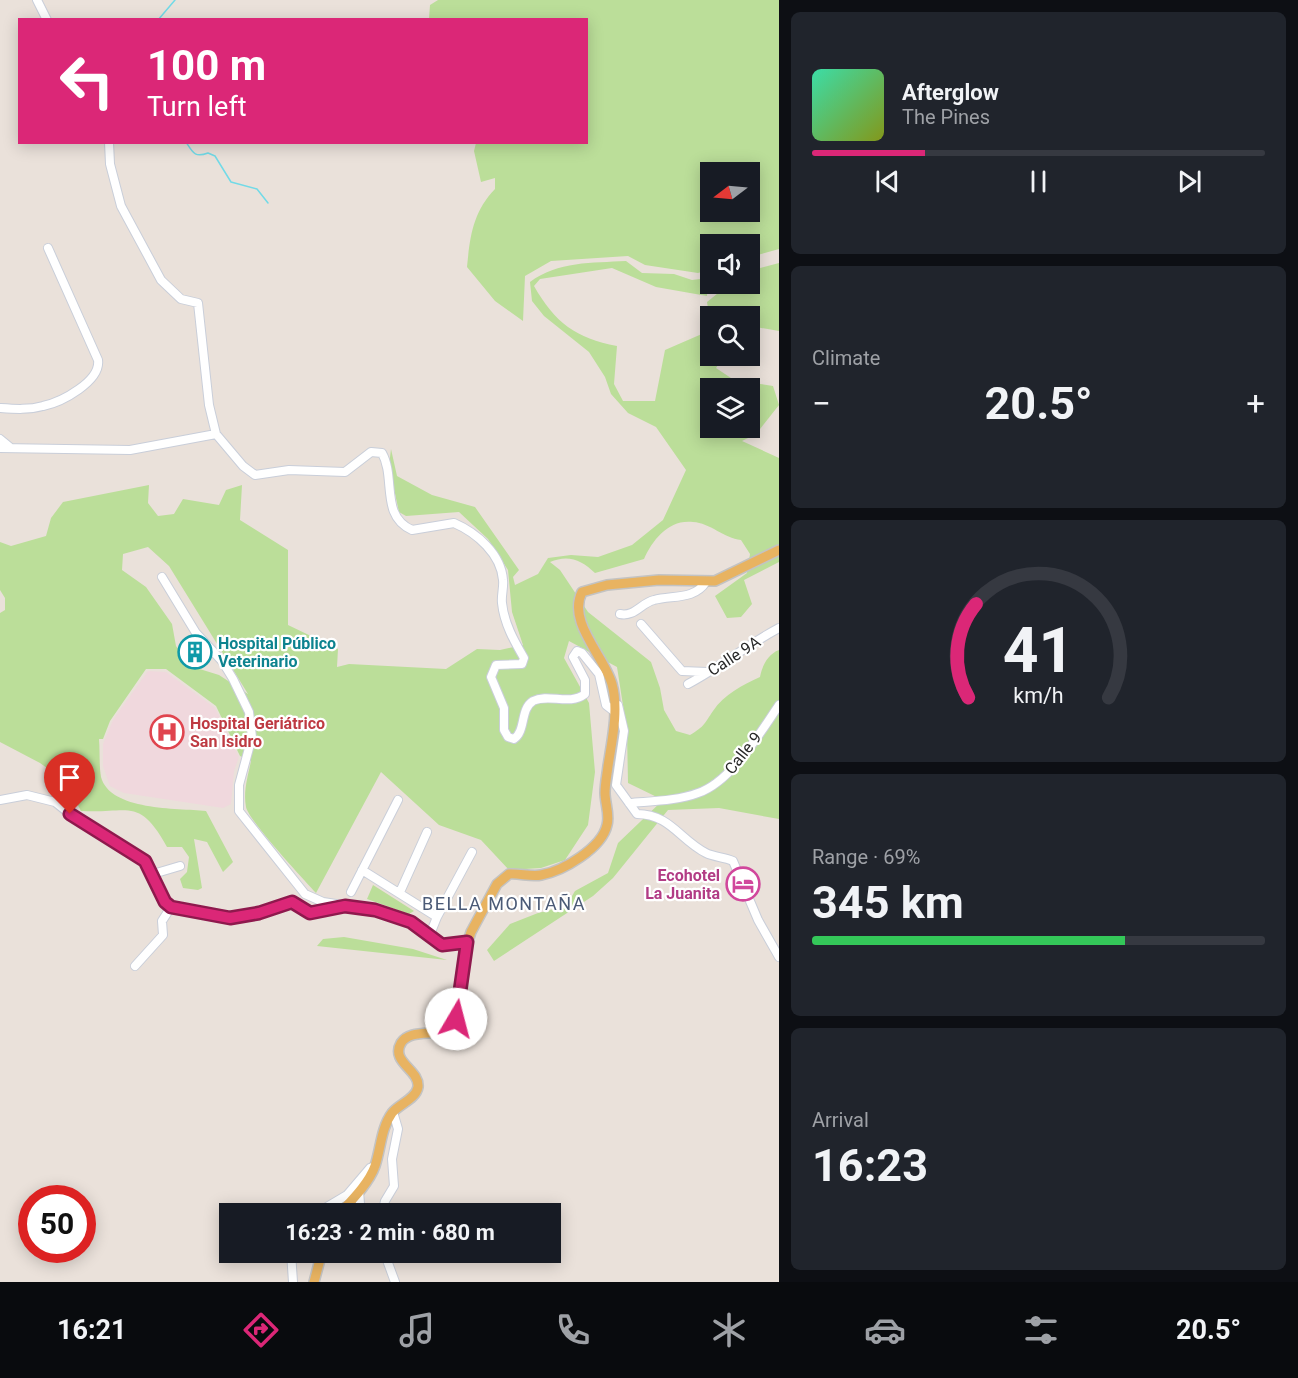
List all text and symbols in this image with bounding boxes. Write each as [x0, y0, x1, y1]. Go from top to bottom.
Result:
text: 100 m [147, 41, 266, 90]
icon: left [48, 42, 126, 120]
text: Afterglow [902, 80, 999, 105]
text: Turn left [147, 91, 247, 123]
text: The Pines [902, 105, 990, 129]
north arrow [700, 162, 760, 222]
map controls [700, 162, 760, 438]
icon: previous [871, 165, 904, 198]
icon: pause [1022, 165, 1055, 198]
icon: next [1173, 165, 1206, 198]
button: sound [700, 234, 760, 294]
button: search [700, 306, 760, 366]
text: Climate [812, 346, 880, 370]
text: 20.5° [985, 377, 1093, 430]
button: layers [700, 378, 760, 438]
text: − [812, 384, 831, 423]
text: + [1246, 384, 1265, 423]
text: 41 [1003, 614, 1074, 687]
street label: Calle 9A [704, 632, 764, 680]
building icon: Hospital Público Veterinario [177, 634, 213, 670]
place label: Hospital Público Veterinario [218, 634, 336, 671]
text: km/h [1013, 683, 1064, 708]
hospital icon: Hospital Geriátrico San Isidro [149, 714, 185, 750]
place label: Hospital Geriátrico San Isidro [190, 714, 325, 751]
street label: Calle 9 [721, 728, 765, 778]
pin [44, 752, 95, 814]
icon: arrive [53, 761, 86, 794]
text: Range · 69% [812, 845, 920, 869]
place label: Ecohotel La Juanita [645, 866, 720, 903]
hotel icon: Ecohotel La Juanita [725, 866, 761, 902]
text: 345 km [812, 876, 964, 929]
district label: BELLA MONTAÑA [422, 893, 586, 914]
position arrow [424, 987, 488, 1051]
text: Arrival [812, 1108, 869, 1132]
text: 16:23 [812, 1139, 928, 1192]
speed limit sign: 50 [18, 1185, 96, 1263]
text: 16:23 · 2 min · 680 m [285, 1220, 495, 1245]
icon: directions [240, 1309, 282, 1351]
icon: music [396, 1309, 438, 1351]
icon: phone [552, 1309, 594, 1351]
icon: climate [708, 1309, 750, 1351]
icon: car [864, 1309, 906, 1351]
icon: filters [1020, 1309, 1062, 1351]
text: 16:21 [57, 1314, 127, 1346]
text: 20.5° [1176, 1314, 1241, 1346]

